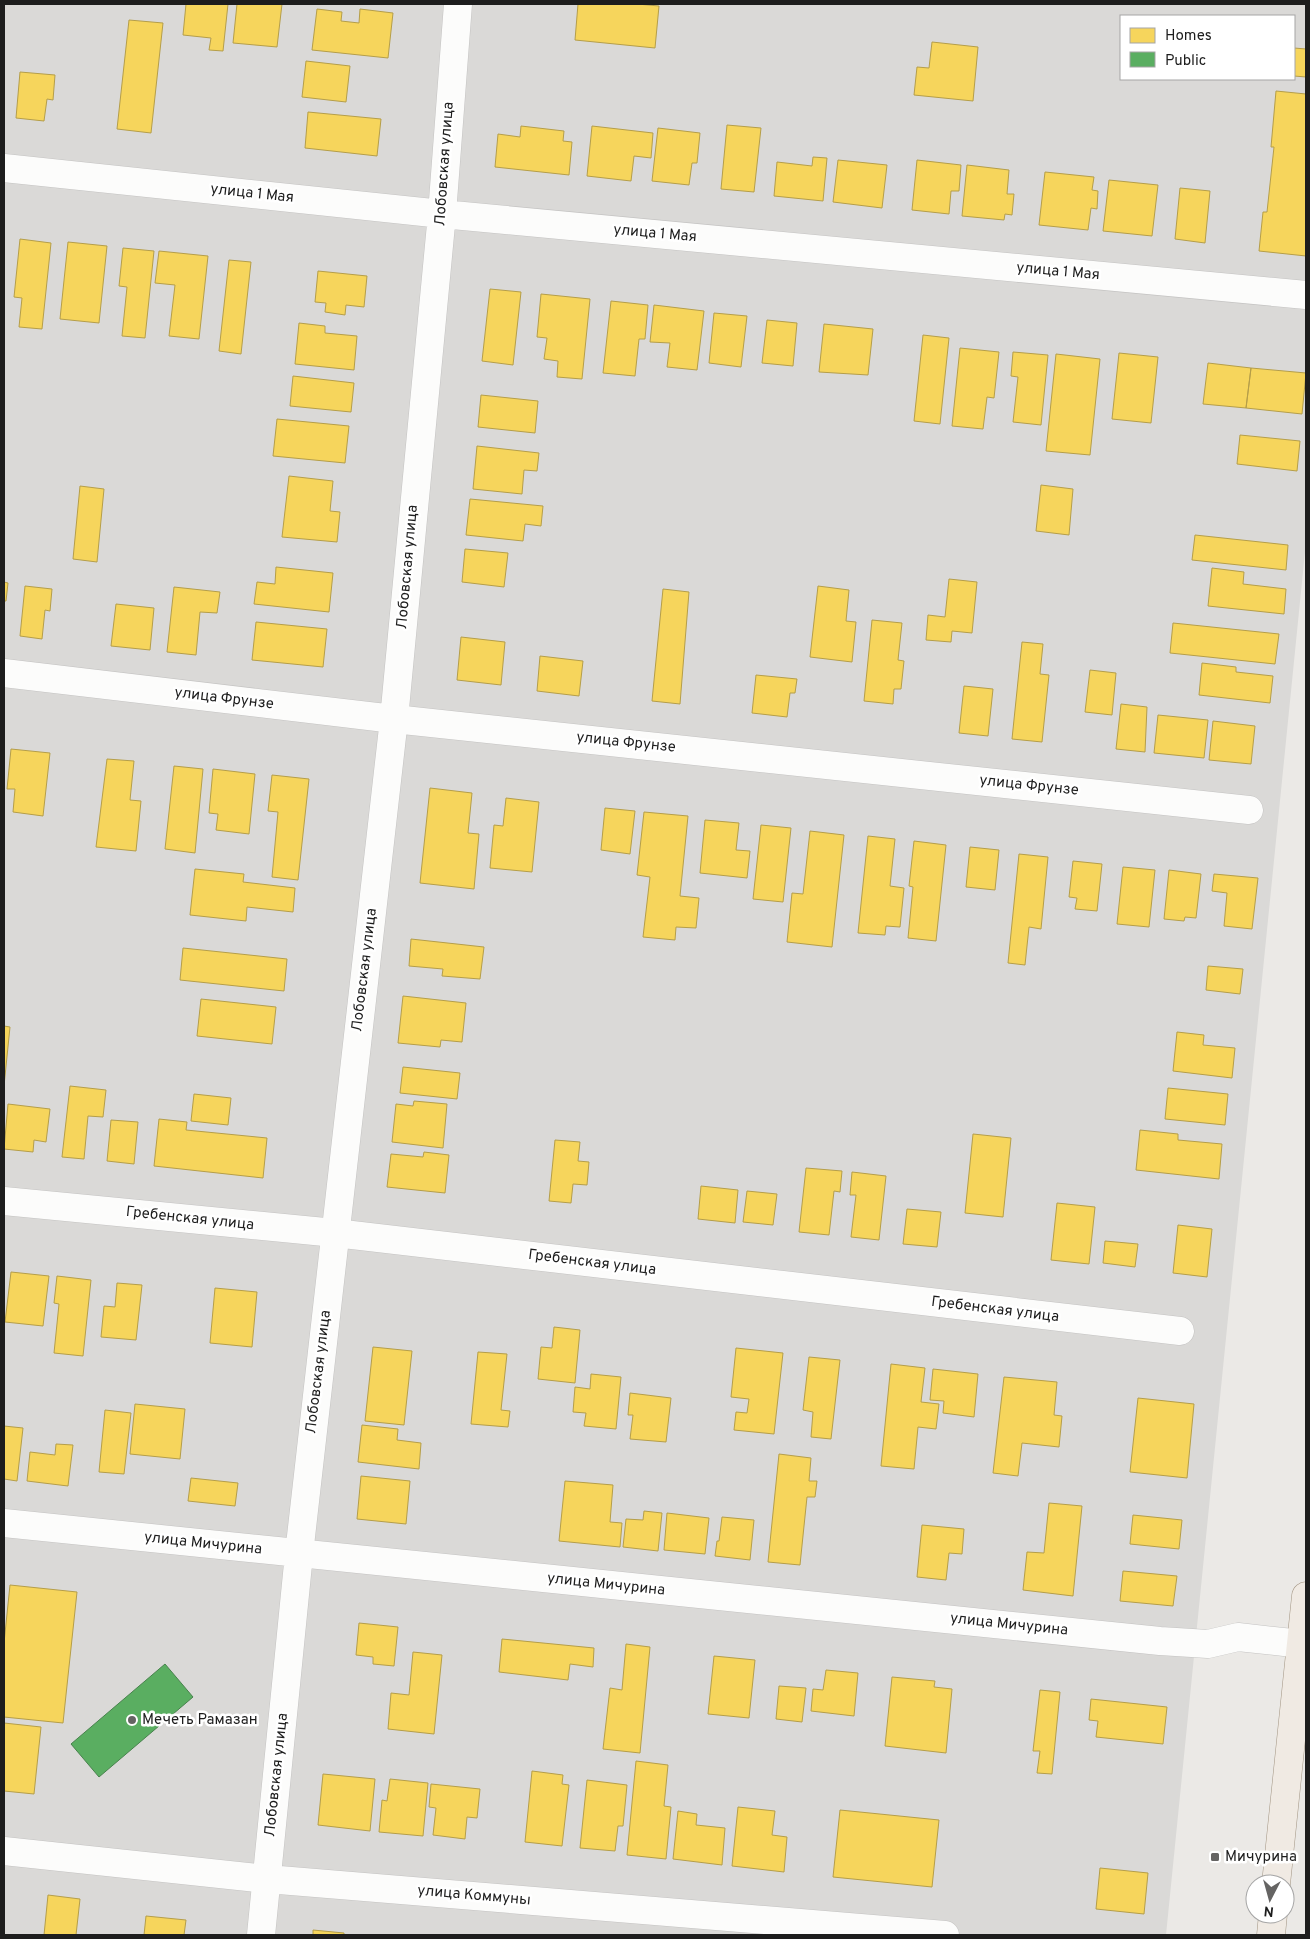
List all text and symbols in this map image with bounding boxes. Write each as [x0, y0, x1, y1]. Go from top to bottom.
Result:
legend [1120, 15, 1295, 80]
text: Homes [1165, 27, 1212, 46]
text: Public [1165, 52, 1206, 71]
street label: Лобовская улица [431, 101, 459, 227]
street label: улица 1 Мая [209, 180, 295, 208]
street label: улица 1 Мая [612, 221, 698, 247]
street label: улица 1 Мая [1015, 259, 1101, 285]
street label: Лобовская улица [393, 504, 423, 630]
street label: улица Фрунзе [173, 683, 275, 715]
street label: улица Фрунзе [575, 728, 677, 758]
street label: улица Фрунзе [978, 771, 1080, 801]
street label: Лобовская улица [348, 907, 382, 1033]
street label: Гребенская улица [125, 1203, 255, 1235]
street label: Гребенская улица [527, 1246, 657, 1280]
street label: Гребенская улица [930, 1293, 1060, 1327]
street label: Лобовская улица [302, 1309, 336, 1435]
street label: улица Мичурина [143, 1528, 263, 1560]
street label: улица Мичурина [546, 1569, 666, 1601]
street label: улица Мичурина [949, 1609, 1069, 1641]
place label: Мечеть Рамазан [142, 1711, 258, 1730]
street label: Лобовская улица [261, 1712, 293, 1838]
marker: Мечеть Рамазан [126, 1714, 138, 1726]
place label: Мичурина [1225, 1848, 1297, 1867]
marker: Мичурина [1209, 1851, 1221, 1863]
north arrow [1245, 1874, 1295, 1924]
street label: улица Коммуны [417, 1882, 531, 1910]
text: N [1263, 1901, 1275, 1919]

